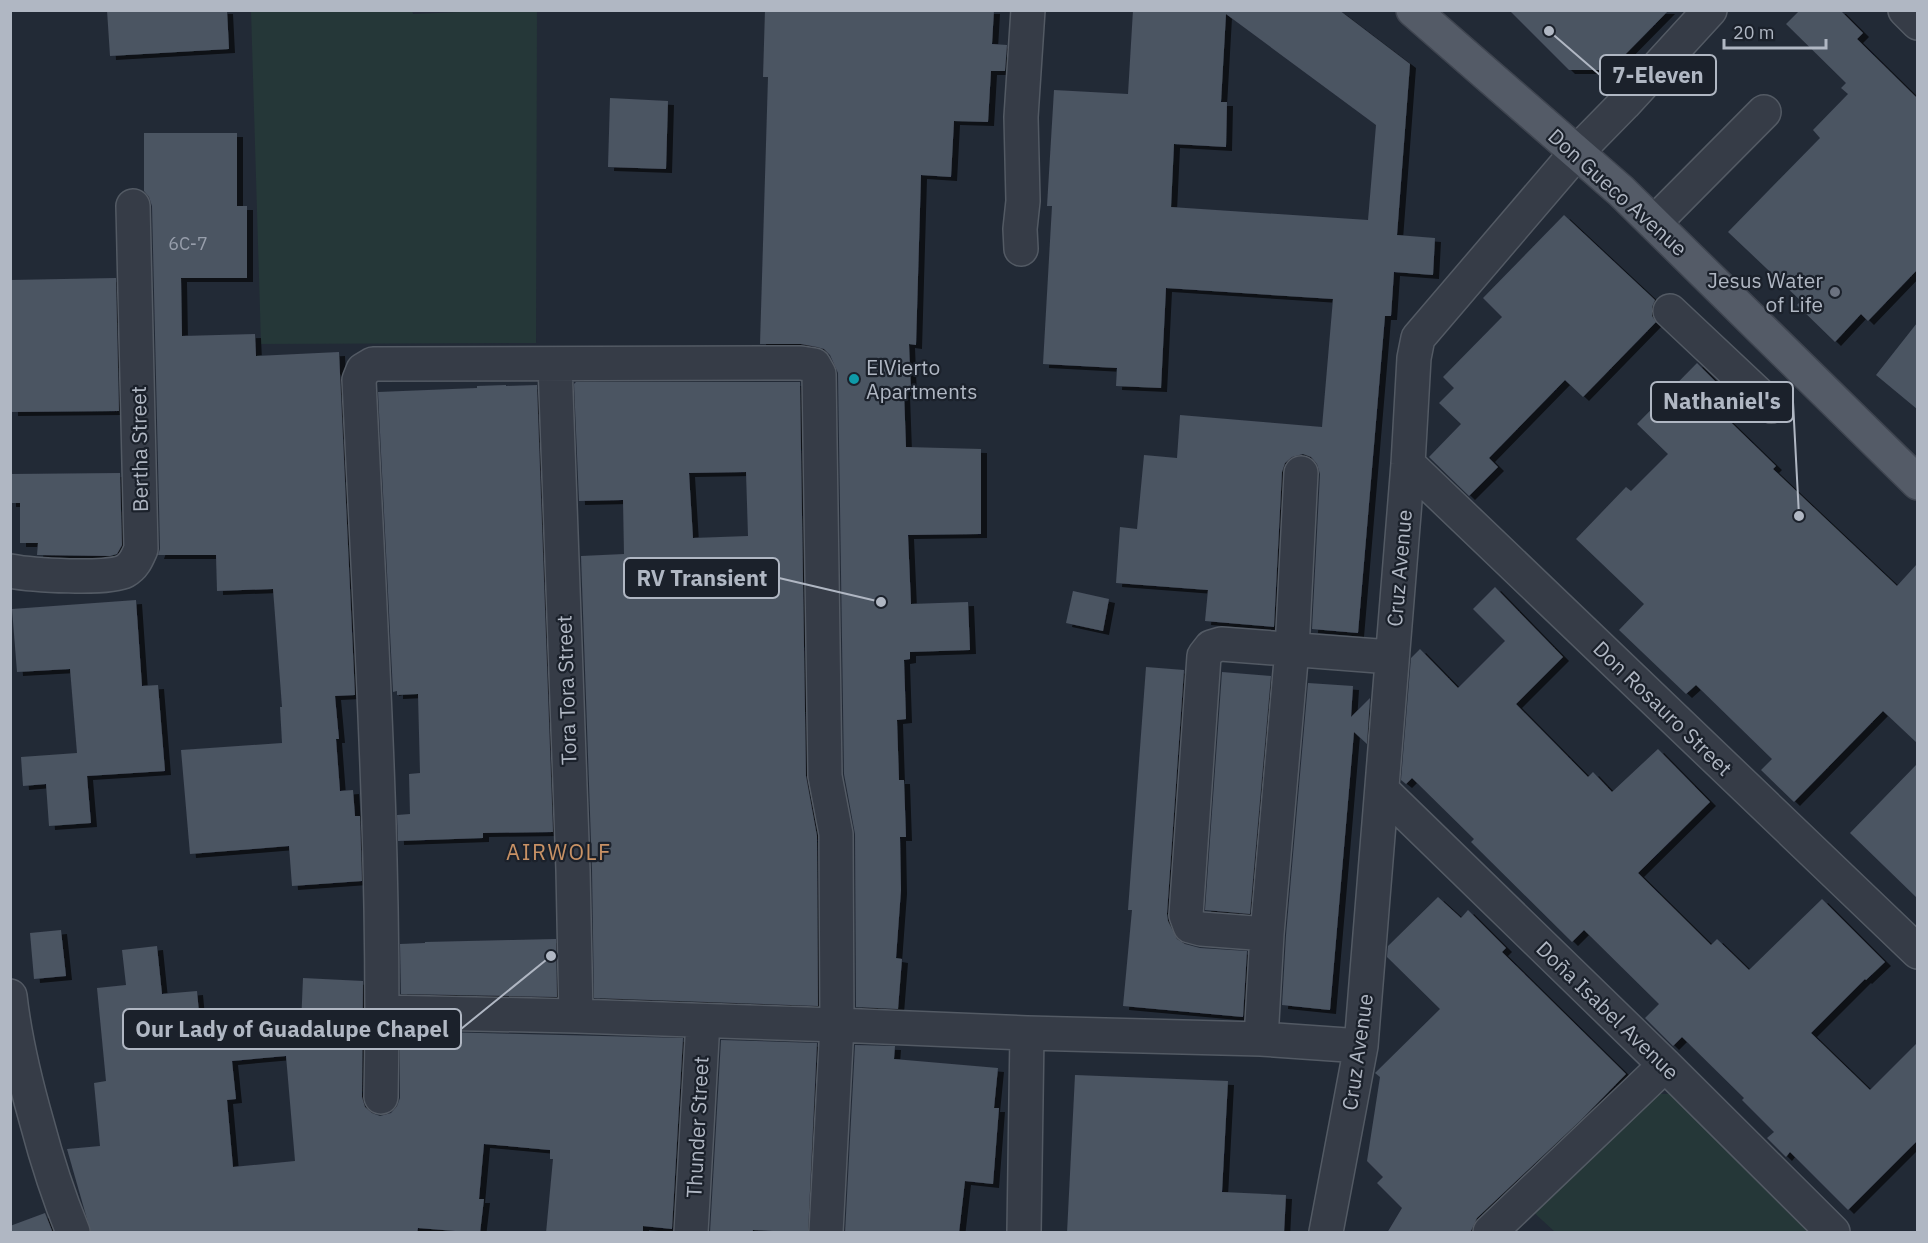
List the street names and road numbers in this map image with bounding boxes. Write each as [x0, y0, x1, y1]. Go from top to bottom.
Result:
street label: Don Gueco Avenue [1542, 122, 1694, 262]
street label: Bertha Street [124, 386, 154, 512]
street label: Cruz Avenue [1380, 508, 1418, 628]
street label: Tora Tora Street [549, 615, 583, 765]
street label: Don Rosauro Street [1587, 634, 1739, 782]
street label: Doña Isabel Avenue [1531, 935, 1685, 1085]
street label: Cruz Avenue [1335, 992, 1379, 1112]
street label: Thunder Street [679, 1055, 715, 1199]

